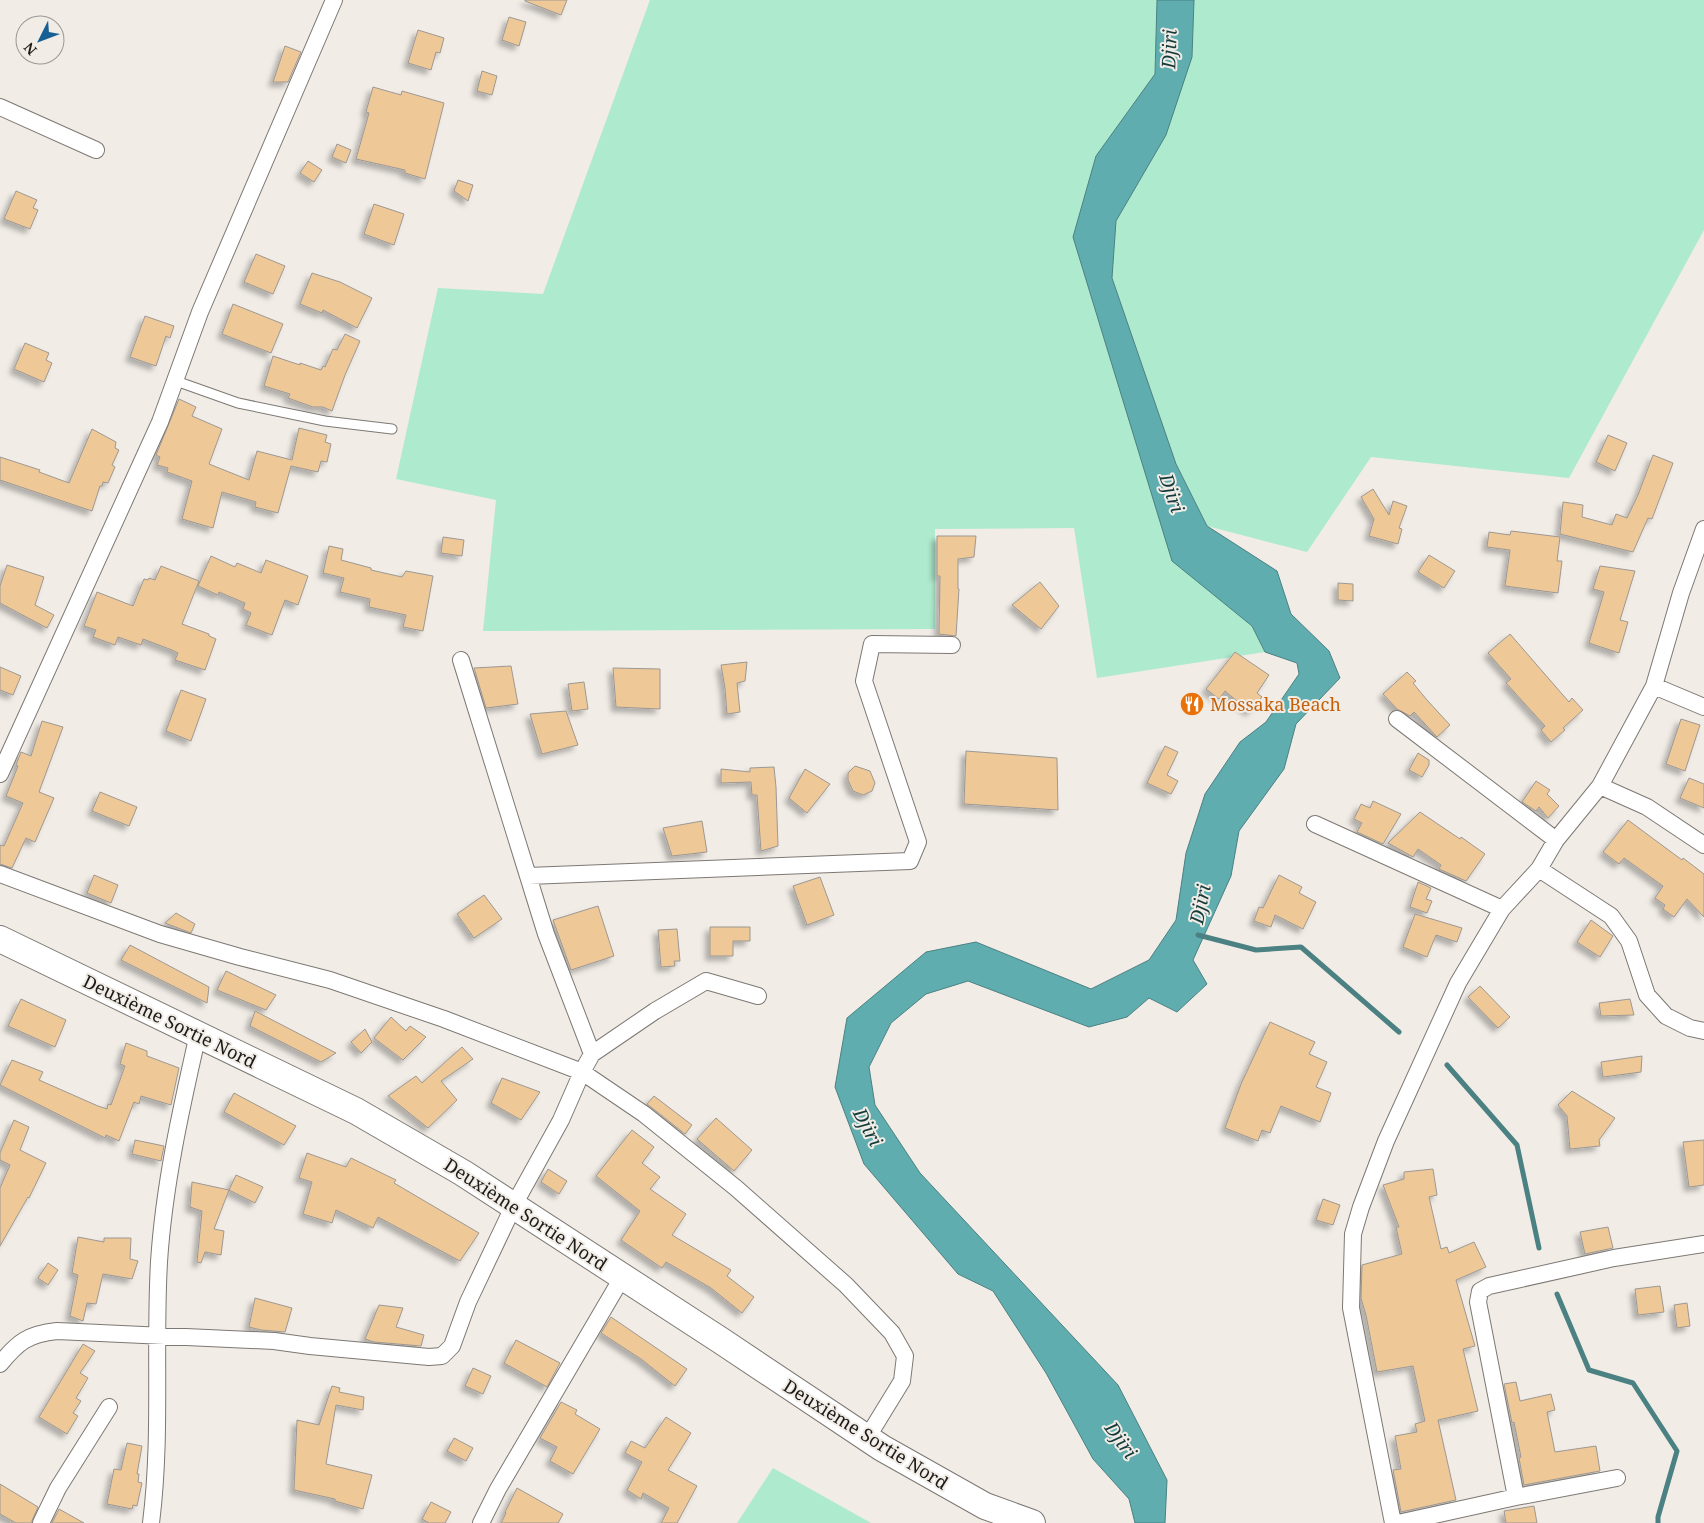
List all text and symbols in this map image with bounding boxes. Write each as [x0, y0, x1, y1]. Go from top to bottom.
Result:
north arrow [15, 15, 65, 65]
water label: Djiri [1155, 28, 1183, 70]
text: N [19, 39, 41, 59]
water label: Djiri [1153, 469, 1191, 516]
restaurant icon: Mossaka Beach [1179, 691, 1205, 717]
place label: Mossaka Beach [1210, 692, 1341, 716]
water label: Djiri [1183, 882, 1217, 927]
street label: Deuxième Sortie Nord [79, 969, 261, 1073]
water label: Djiri [847, 1102, 889, 1151]
street label: Deuxième Sortie Nord [440, 1152, 612, 1276]
street label: Deuxième Sortie Nord [779, 1373, 953, 1495]
water label: Djiri [1098, 1415, 1143, 1464]

